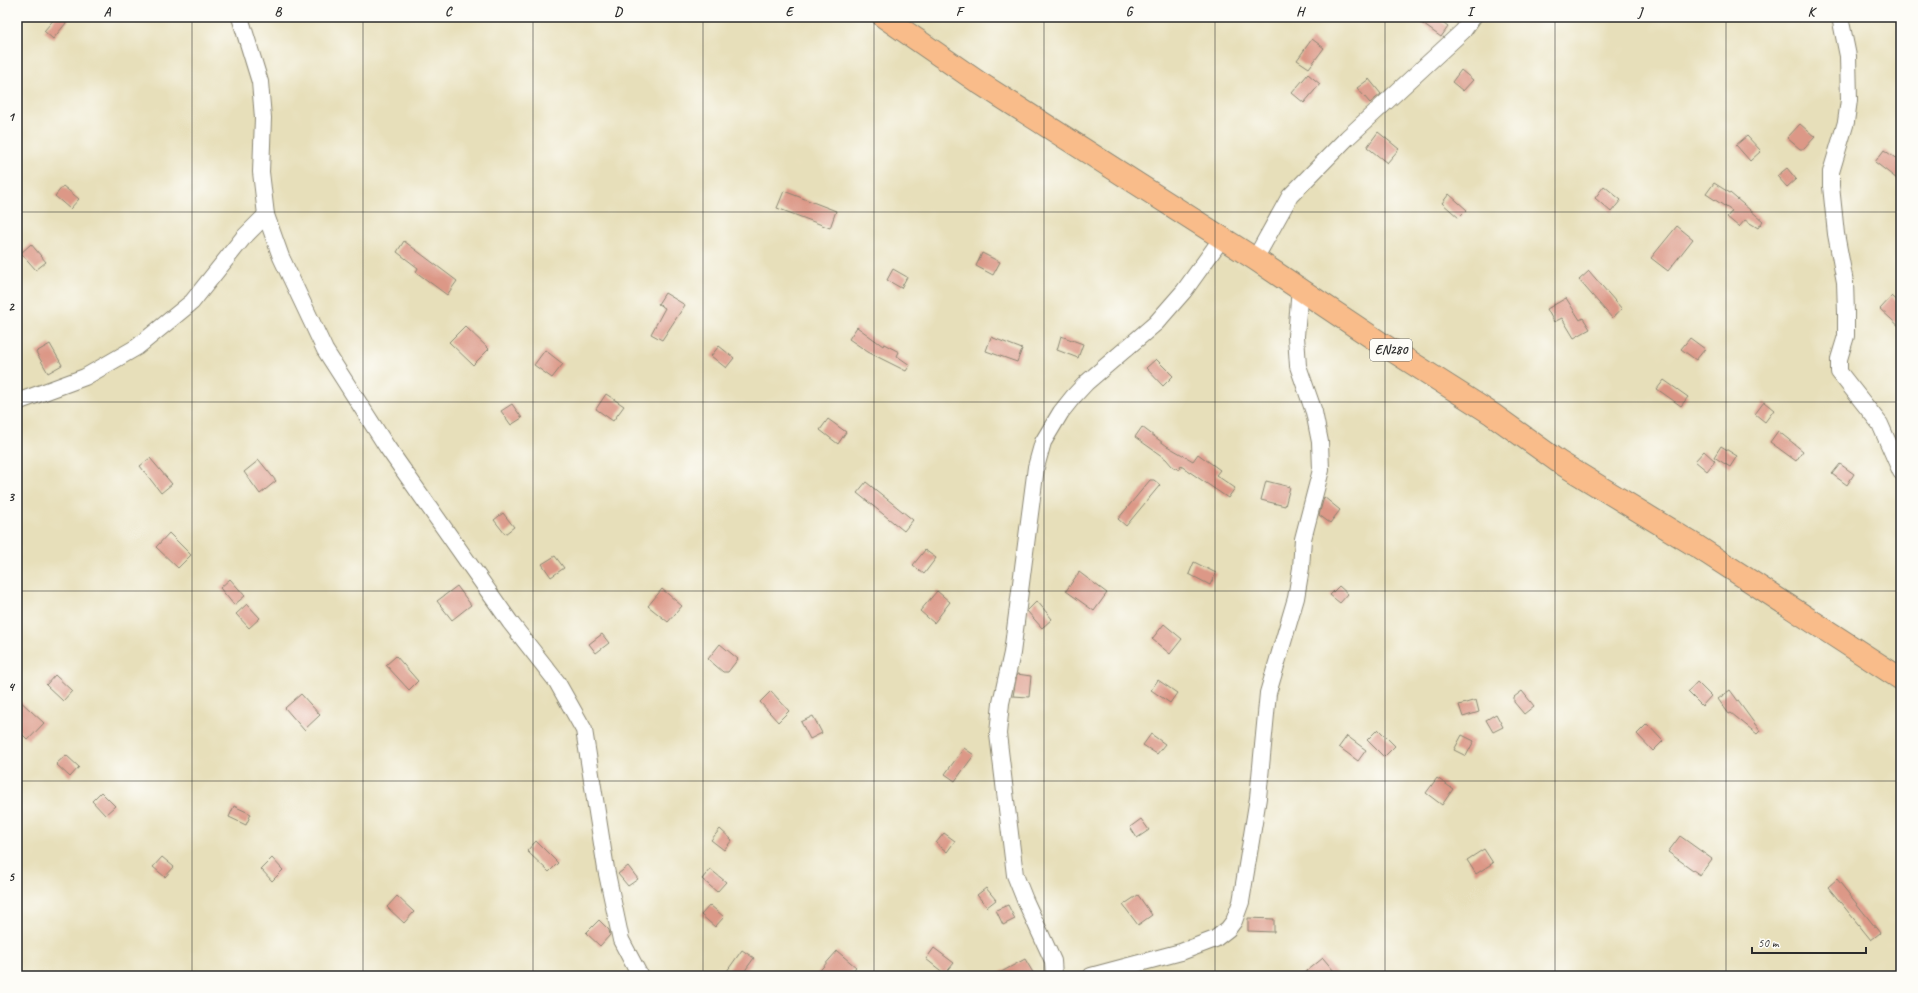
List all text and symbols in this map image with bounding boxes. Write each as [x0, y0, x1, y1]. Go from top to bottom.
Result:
text: A [104, 4, 112, 20]
text: B [275, 4, 283, 20]
text: C [445, 4, 453, 20]
text: D [614, 4, 623, 20]
text: E [786, 4, 795, 20]
text: F [956, 4, 965, 20]
text: G [1126, 4, 1134, 20]
text: H [1296, 4, 1306, 20]
text: I [1467, 4, 1476, 20]
text: J [1637, 4, 1644, 20]
text: K [1808, 4, 1818, 20]
text: 1 [8, 109, 16, 125]
text: 2 [8, 299, 15, 315]
road number: EN280 [1370, 339, 1412, 361]
text: 3 [8, 489, 15, 505]
text: 4 [8, 679, 16, 695]
text: 5 [8, 869, 15, 885]
scale bar [1752, 929, 1866, 955]
text: 50 m [1758, 935, 1780, 951]

